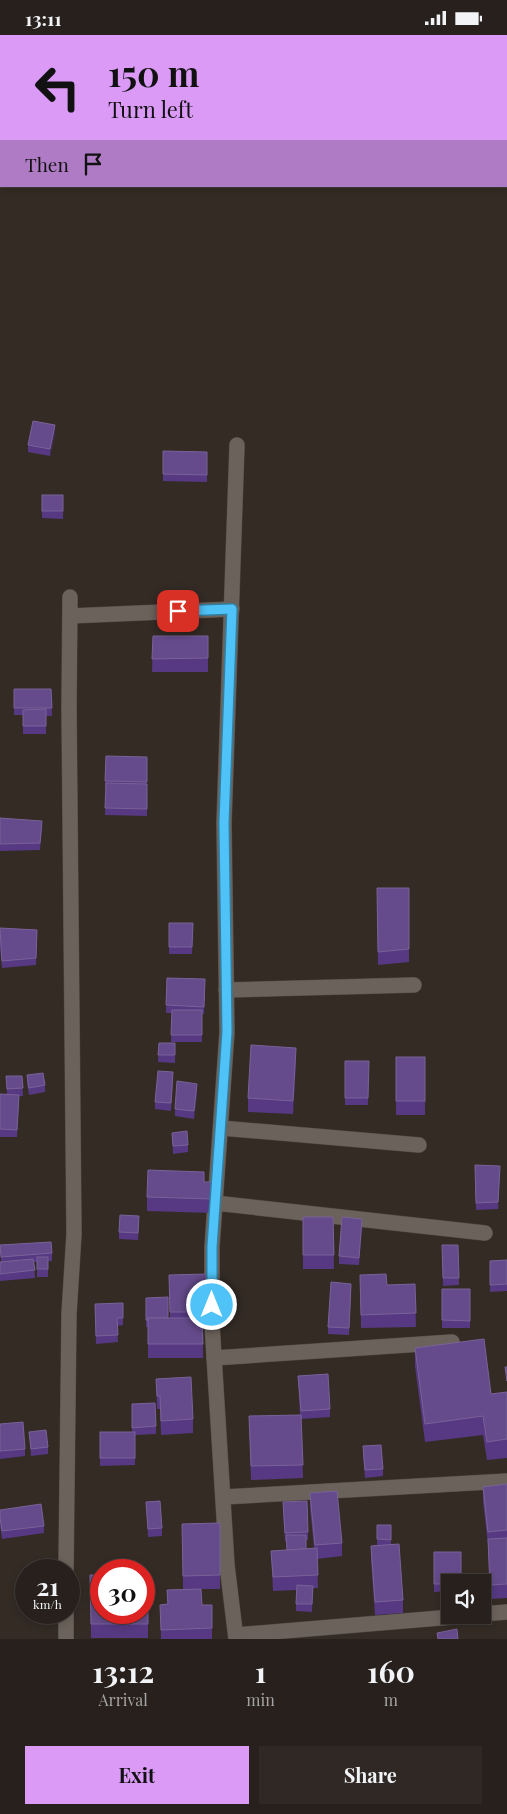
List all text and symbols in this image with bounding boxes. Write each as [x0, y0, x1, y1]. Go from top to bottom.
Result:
text: 13:11 [25, 5, 61, 31]
text: 150 m [108, 49, 199, 96]
icon: left [25, 55, 90, 120]
text: Turn left [108, 94, 193, 124]
icon: arrive [79, 150, 107, 178]
text: Then [25, 151, 69, 177]
pin [157, 590, 199, 632]
icon: arrive [164, 597, 192, 625]
position arrow [185, 1278, 237, 1330]
speed limit sign: 30 [90, 1559, 155, 1624]
text: 21 [36, 1569, 59, 1602]
map controls [441, 1574, 491, 1624]
button: sound [441, 1574, 491, 1624]
text: km/h [33, 1596, 62, 1612]
text: 13:12 [92, 1651, 154, 1691]
text: 1 [255, 1651, 266, 1691]
text: 160 [367, 1651, 415, 1691]
text: Arrival [99, 1689, 148, 1710]
text: min [246, 1689, 275, 1710]
text: m [384, 1689, 398, 1710]
button: Exit [25, 1746, 249, 1804]
button: Share [259, 1746, 482, 1804]

